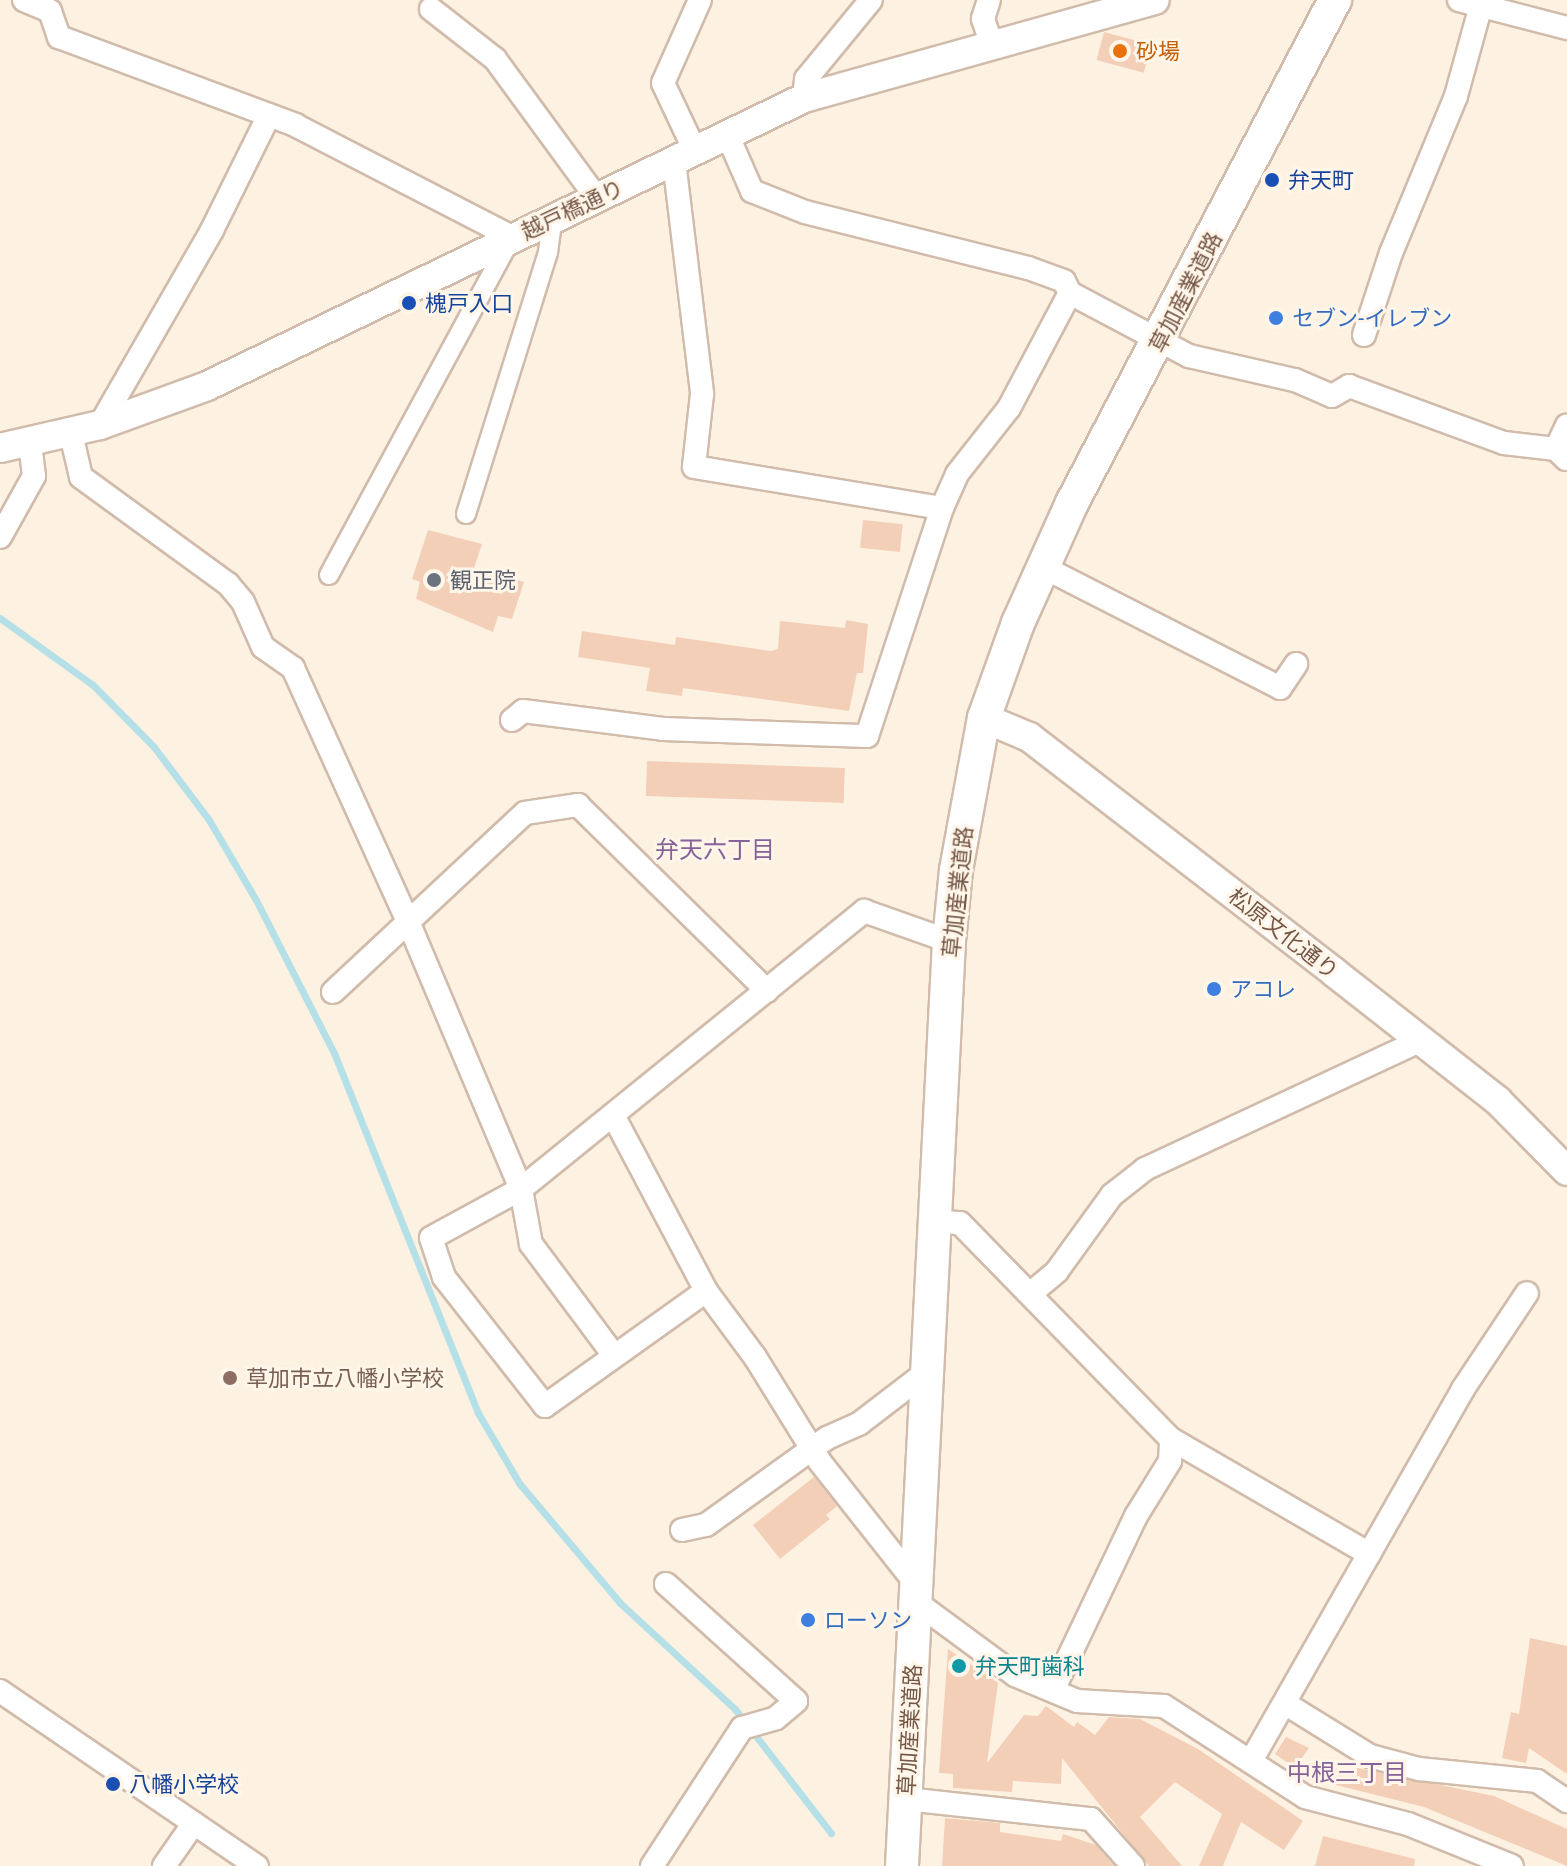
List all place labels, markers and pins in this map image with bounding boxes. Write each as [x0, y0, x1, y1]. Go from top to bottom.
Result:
place label: 砂場 [1136, 38, 1180, 64]
marker: 砂場 [1111, 42, 1129, 60]
place label: 弁天町 [1288, 167, 1354, 193]
marker: 弁天町 [1263, 171, 1281, 189]
place label: 槐戸入口 [425, 290, 513, 316]
marker: 槐戸入口 [400, 294, 418, 312]
place label: セブン-イレブン [1292, 305, 1452, 331]
marker: セブン-イレブン [1267, 309, 1285, 327]
place label: 観正院 [450, 567, 516, 593]
marker: 観正院 [425, 571, 443, 589]
place label: アコレ [1230, 976, 1296, 1002]
marker: アコレ [1205, 980, 1223, 998]
place label: 草加市立八幡小学校 [246, 1365, 444, 1391]
marker: 草加市立八幡小学校 [221, 1369, 239, 1387]
place label: ローソン [824, 1607, 912, 1633]
marker: ローソン [799, 1611, 817, 1629]
place label: 弁天町歯科 [975, 1653, 1085, 1679]
marker: 弁天町歯科 [950, 1657, 968, 1675]
place label: 八幡小学校 [129, 1771, 239, 1797]
marker: 八幡小学校 [104, 1775, 122, 1793]

